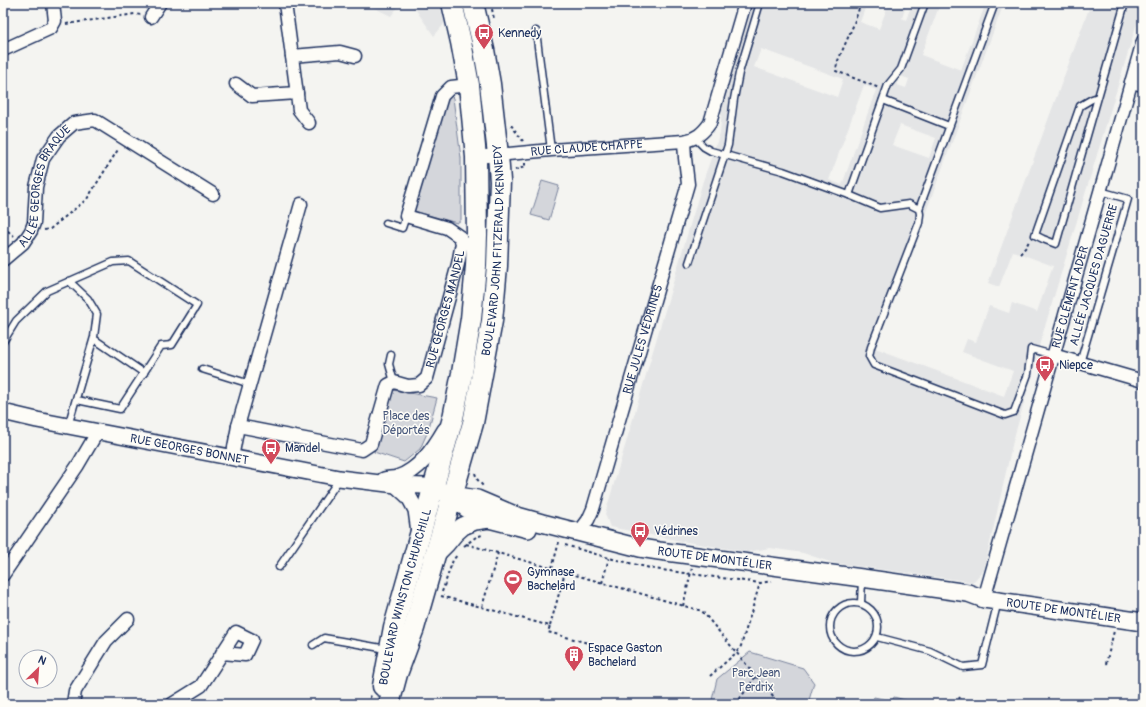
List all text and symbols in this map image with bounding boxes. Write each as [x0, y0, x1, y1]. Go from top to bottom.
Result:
bus stop icon: Kennedy [473, 22, 495, 50]
place label: Kennedy [498, 26, 541, 41]
street label: ALLÉE GEORGES BRAQUE [15, 122, 74, 250]
street label: RUE CLAUDE CHAPPE [530, 136, 643, 159]
street label: BOULEVARD JOHN FITZERALD KENNEDY [478, 144, 507, 357]
street label: ALLÉE JACQUES DAGUERRE [1066, 202, 1121, 348]
street label: RUE CLÉMENT ADER [1048, 244, 1092, 350]
street label: RUE GEORGES MANDEL [423, 248, 468, 370]
street label: RUE JULES VÉDRINES [620, 283, 666, 396]
bus stop icon: Niepce [1034, 354, 1056, 382]
place label: Niepce [1059, 358, 1093, 373]
park label: Place des Déportés [383, 409, 430, 438]
street label: RUE GEORGES BONNET [129, 431, 250, 468]
bus stop icon: Mandel [260, 437, 282, 465]
place label: Mandel [285, 441, 321, 456]
street label: BOULEVARD WINSTON CHURCHILL [376, 506, 435, 687]
bus stop icon: Védrines [629, 520, 651, 548]
place label: Védrines [654, 524, 698, 539]
street label: ROUTE DE MONTÉLIER [656, 543, 773, 573]
place label: Gymnase Bachelard [527, 565, 575, 594]
sports icon: Gymnase Bachelard [502, 568, 524, 596]
street label: ROUTE DE MONTÉLIER [1005, 595, 1122, 626]
place label: Espace Gaston Bachelard [588, 641, 663, 670]
building icon: Espace Gaston Bachelard [563, 644, 585, 672]
north arrow [18, 649, 58, 689]
text: N [36, 653, 49, 668]
park label: Parc Jean Perdrix [732, 666, 780, 695]

